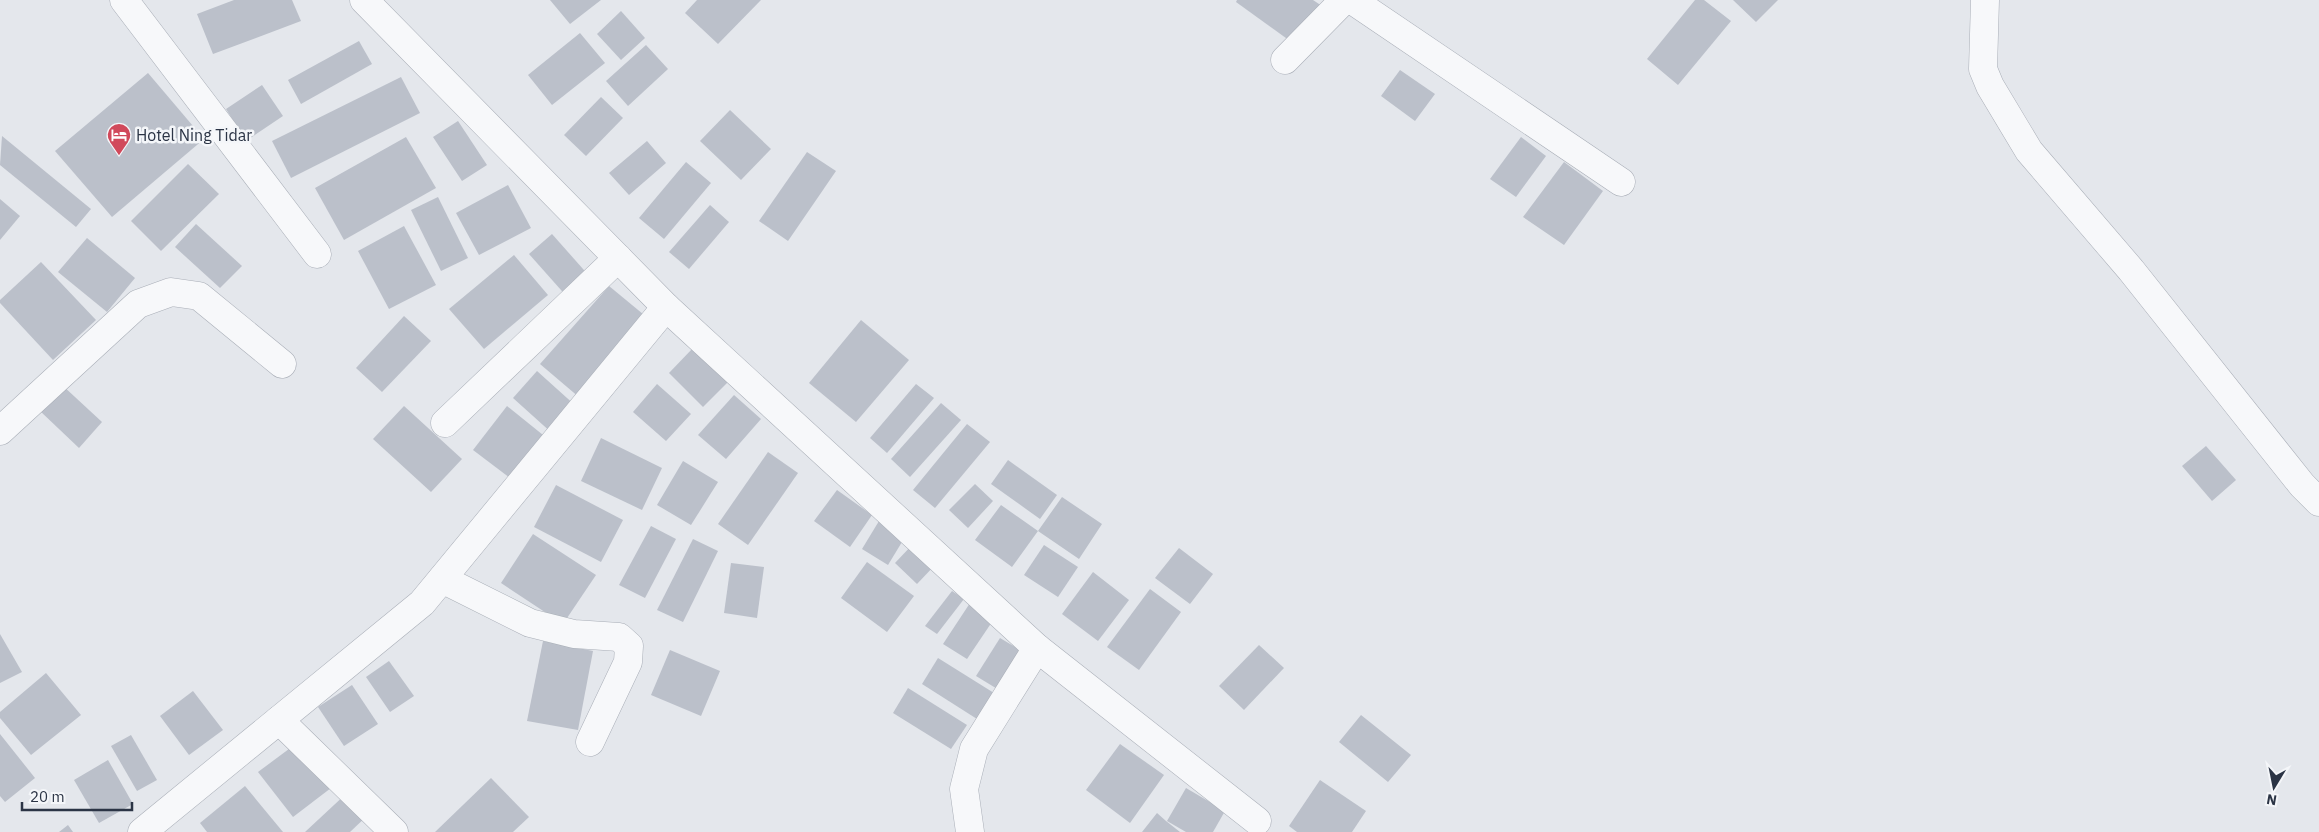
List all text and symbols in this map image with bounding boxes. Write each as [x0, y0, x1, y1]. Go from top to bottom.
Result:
hotel icon: Hotel Ning Tidar [106, 122, 132, 156]
place label: Hotel Ning Tidar [136, 125, 252, 145]
north arrow [2249, 762, 2299, 812]
scale bar [22, 780, 132, 812]
text: 20 m [30, 787, 65, 806]
text: N [2265, 790, 2278, 810]

